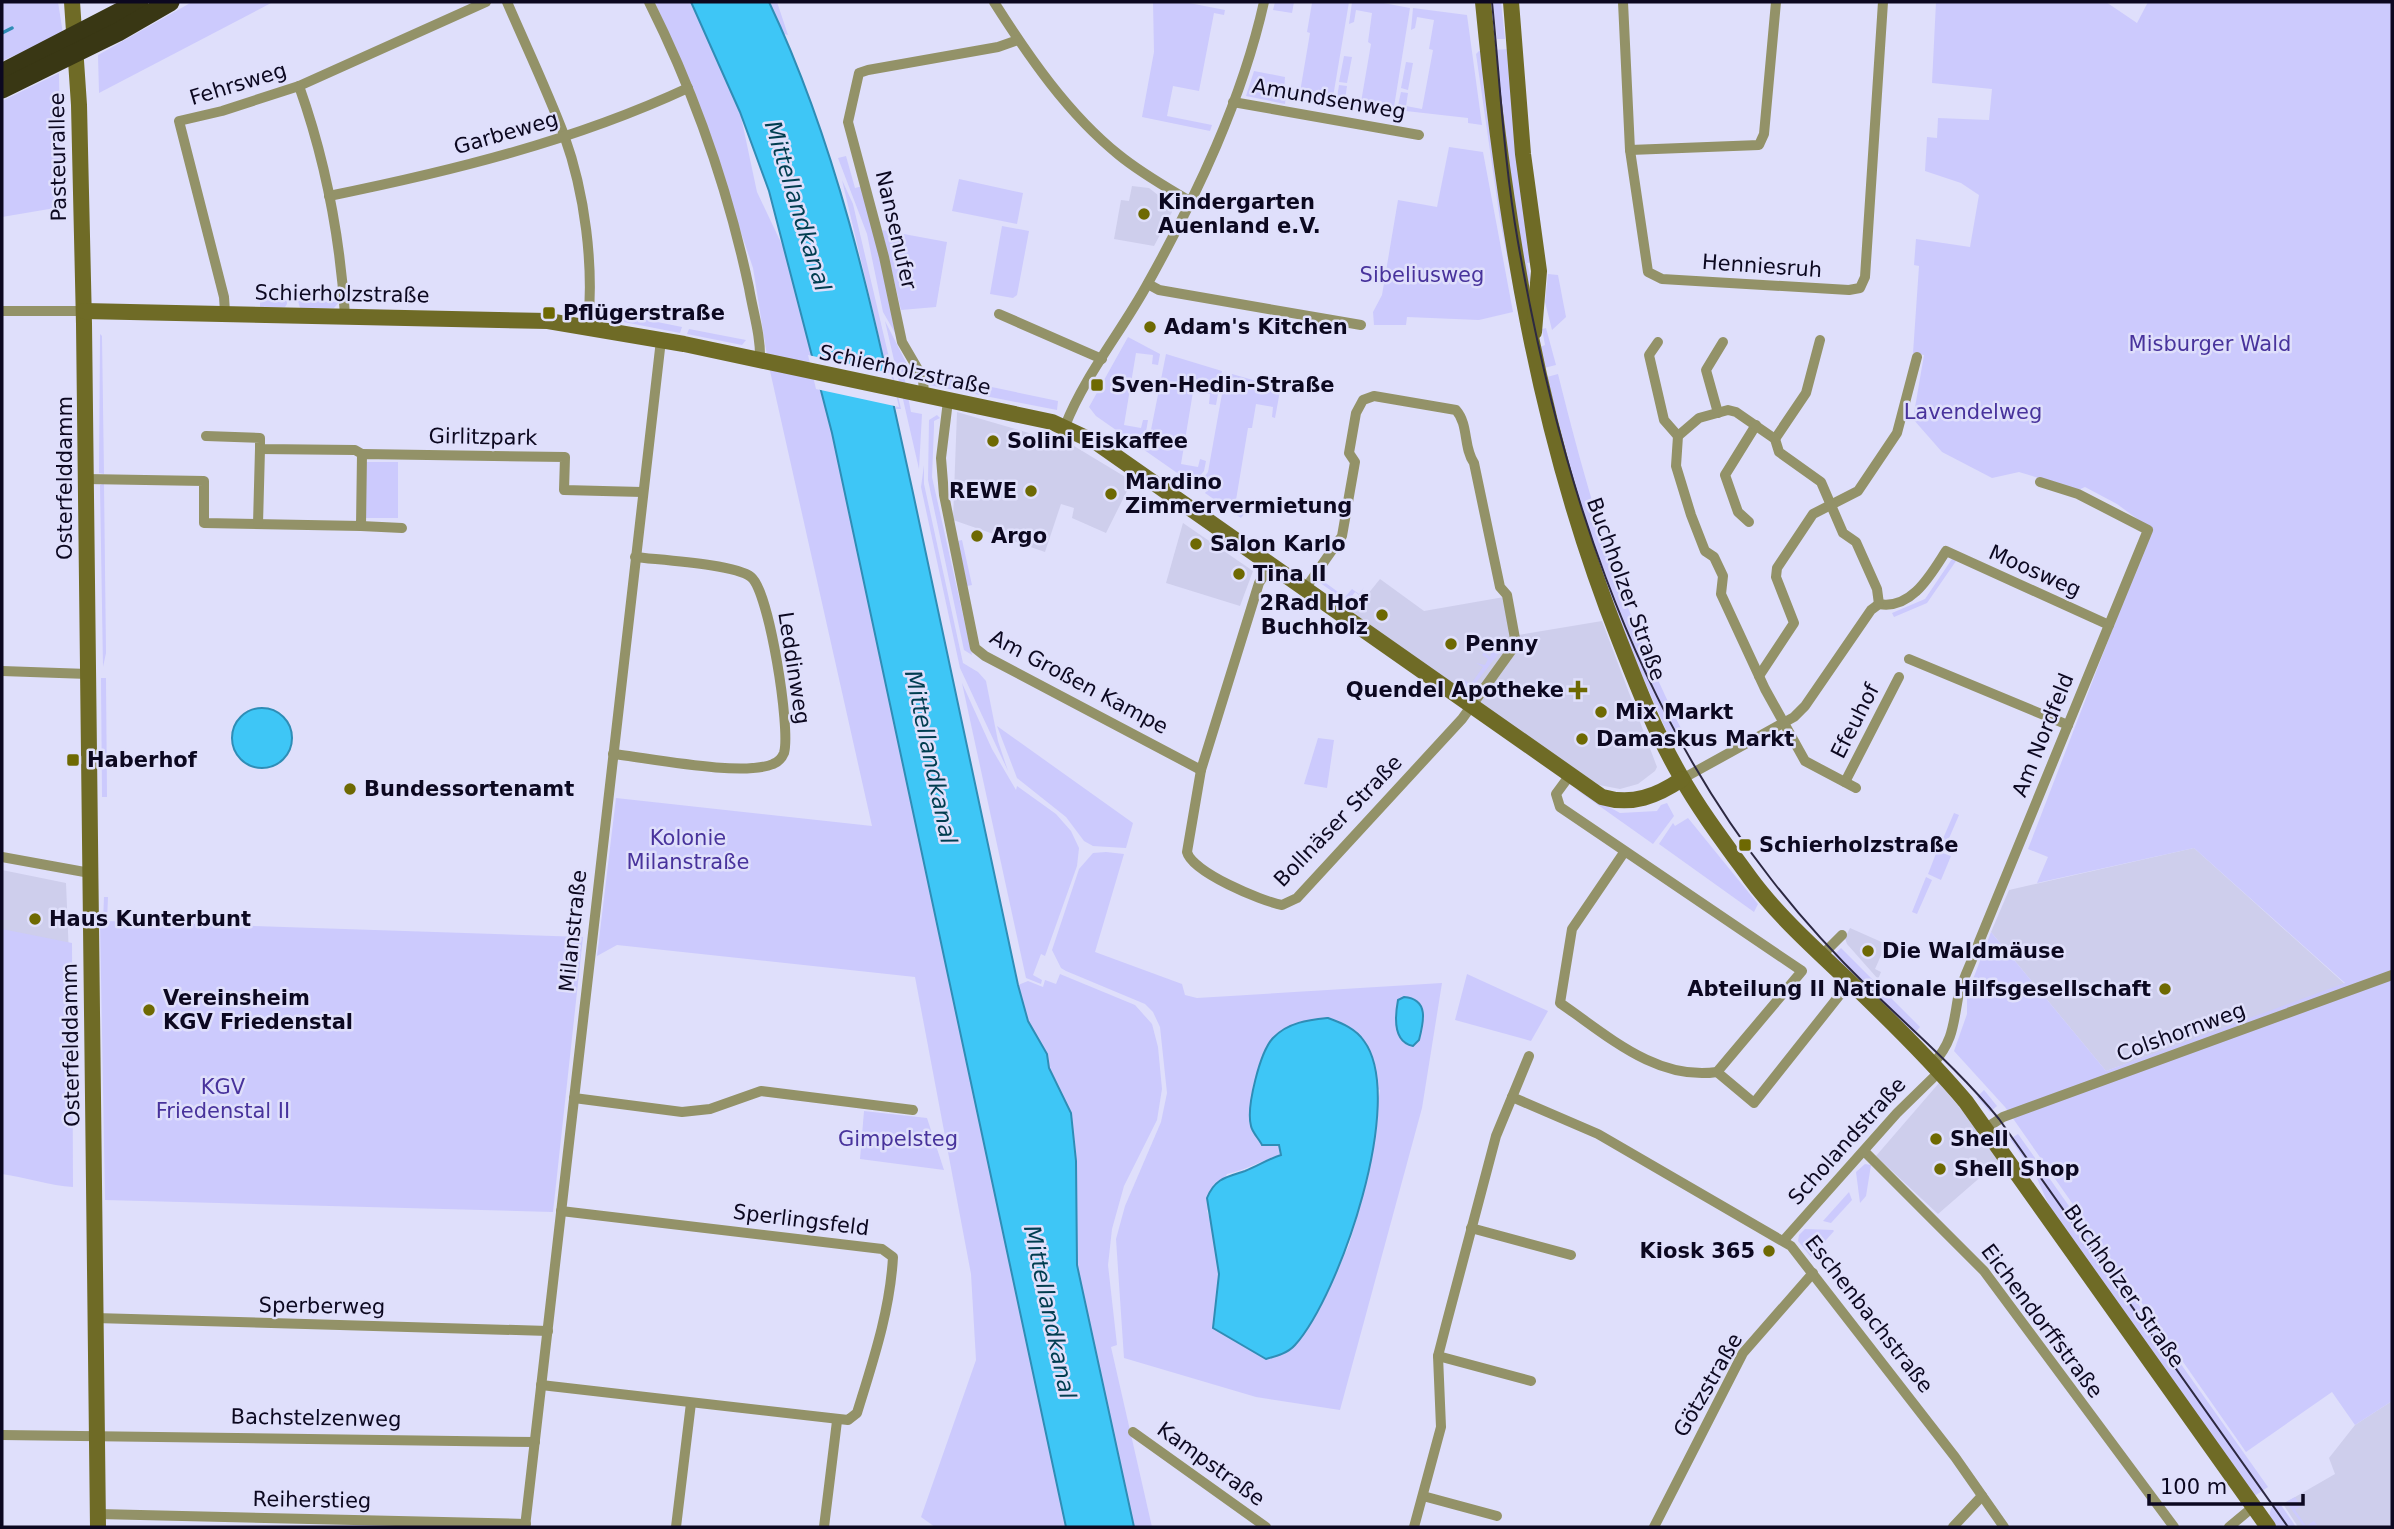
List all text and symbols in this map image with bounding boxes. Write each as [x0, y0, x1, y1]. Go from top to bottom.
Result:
street label: Fehrsweg [187, 58, 289, 110]
street label: Amundsenweg [1250, 74, 1408, 124]
street label: Pasteurallee [45, 92, 71, 222]
street label: Garbeweg [451, 107, 561, 159]
water label: Mittellandkanal [760, 118, 836, 295]
street label: Nansenufer [871, 168, 921, 292]
place label: Kindergarten Auenland e.V. [1158, 190, 1321, 238]
marker: Kindergarten Auenland e.V. [1136, 206, 1152, 222]
street label: Henniesruh [1701, 250, 1823, 282]
park label: Sibeliusweg [1360, 263, 1484, 287]
street label: Schierholzstraße [254, 280, 430, 308]
place label: Pflügerstraße [563, 301, 725, 325]
marker: Pflügerstraße [541, 305, 557, 321]
place label: Adam's Kitchen [1164, 315, 1348, 339]
marker: Adam's Kitchen [1142, 319, 1158, 335]
park label: Misburger Wald [2129, 332, 2291, 356]
street label: Schierholzstraße [817, 340, 993, 400]
place label: Sven-Hedin-Straße [1111, 373, 1334, 397]
marker: Sven-Hedin-Straße [1089, 377, 1105, 393]
street label: Osterfelddamm [53, 396, 77, 560]
park label: Lavendelweg [1904, 400, 2042, 424]
street label: Girlitzpark [428, 424, 538, 450]
place label: Solini Eiskaffee [1007, 429, 1188, 453]
marker: Solini Eiskaffee [985, 433, 1001, 449]
place label: Mardino Zimmervermietung [1125, 470, 1352, 518]
place label: REWE [949, 479, 1017, 503]
marker: REWE [1023, 483, 1039, 499]
marker: Mardino Zimmervermietung [1103, 486, 1119, 502]
street label: Buchholzer Straße [1582, 494, 1670, 684]
place label: Argo [991, 524, 1047, 548]
marker: Argo [969, 528, 985, 544]
place label: Salon Karlo [1210, 532, 1346, 556]
marker: Salon Karlo [1188, 536, 1204, 552]
street label: Moosweg [1985, 540, 2085, 602]
place label: Tina II [1253, 562, 1327, 586]
marker: Tina II [1231, 566, 1247, 582]
place label: 2Rad Hof Buchholz [1260, 591, 1369, 639]
marker: 2Rad Hof Buchholz [1374, 607, 1390, 623]
street label: Leddinweg [773, 610, 815, 726]
street label: Am Großen Kampe [986, 625, 1172, 739]
place label: Penny [1465, 632, 1539, 656]
marker: Penny [1443, 636, 1459, 652]
water label: Mittellandkanal [900, 668, 962, 847]
street label: Am Nordfeld [2007, 670, 2079, 800]
place label: Quendel Apotheke [1346, 678, 1564, 702]
street label: Efeuhof [1826, 679, 1884, 762]
marker: Quendel Apotheke [1570, 682, 1586, 698]
place label: Mix Markt [1615, 700, 1733, 724]
marker: Mix Markt [1593, 704, 1609, 720]
place label: Damaskus Markt [1596, 727, 1794, 751]
marker: Damaskus Markt [1574, 731, 1590, 747]
place label: Haberhof [87, 748, 198, 772]
street label: Bollnäser Straße [1269, 750, 1407, 892]
marker: Haberhof [65, 752, 81, 768]
place label: Bundessortenamt [364, 777, 574, 801]
marker: Bundessortenamt [342, 781, 358, 797]
park label: Kolonie Milanstraße [627, 826, 749, 874]
place label: Schierholzstraße [1759, 833, 1959, 857]
marker: Schierholzstraße [1737, 837, 1753, 853]
street label: Milanstraße [555, 869, 591, 993]
place label: Haus Kunterbunt [49, 907, 251, 931]
marker: Haus Kunterbunt [27, 911, 43, 927]
place label: Die Waldmäuse [1882, 939, 2065, 963]
marker: Die Waldmäuse [1860, 943, 1876, 959]
street label: Osterfelddamm [58, 963, 84, 1127]
place label: Abteilung II Nationale Hilfsgesellschaft [1687, 977, 2151, 1001]
marker: Abteilung II Nationale Hilfsgesellschaft [2157, 981, 2173, 997]
place label: Vereinsheim KGV Friedenstal [163, 986, 353, 1034]
street label: Colshornweg [2113, 998, 2249, 1066]
marker: Vereinsheim KGV Friedenstal [141, 1002, 157, 1018]
street label: Scholandstraße [1783, 1072, 1911, 1210]
park label: KGV Friedenstal II [156, 1075, 290, 1123]
park label: Gimpelsteg [838, 1127, 958, 1151]
place label: Shell [1950, 1127, 2009, 1151]
marker: Shell [1928, 1131, 1944, 1147]
place label: Shell Shop [1954, 1157, 2080, 1181]
marker: Shell Shop [1932, 1161, 1948, 1177]
street label: Sperlingsfeld [732, 1200, 870, 1240]
street label: Buchholzer Straße [2059, 1200, 2189, 1372]
water label: Mittellandkanal [1019, 1223, 1081, 1402]
street label: Eschenbachstraße [1800, 1230, 1938, 1398]
place label: Kiosk 365 [1639, 1239, 1755, 1263]
street label: Eichendorffstraße [1976, 1239, 2108, 1403]
marker: Kiosk 365 [1761, 1243, 1777, 1259]
street label: Sperberweg [259, 1293, 385, 1319]
street label: Götzstraße [1669, 1329, 1747, 1441]
street label: Bachstelzenweg [230, 1405, 402, 1431]
street label: Kampstraße [1153, 1417, 1269, 1511]
scale bar [2149, 1462, 2303, 1506]
text: 100 m [2160, 1475, 2227, 1499]
street label: Reiherstieg [253, 1487, 371, 1513]

